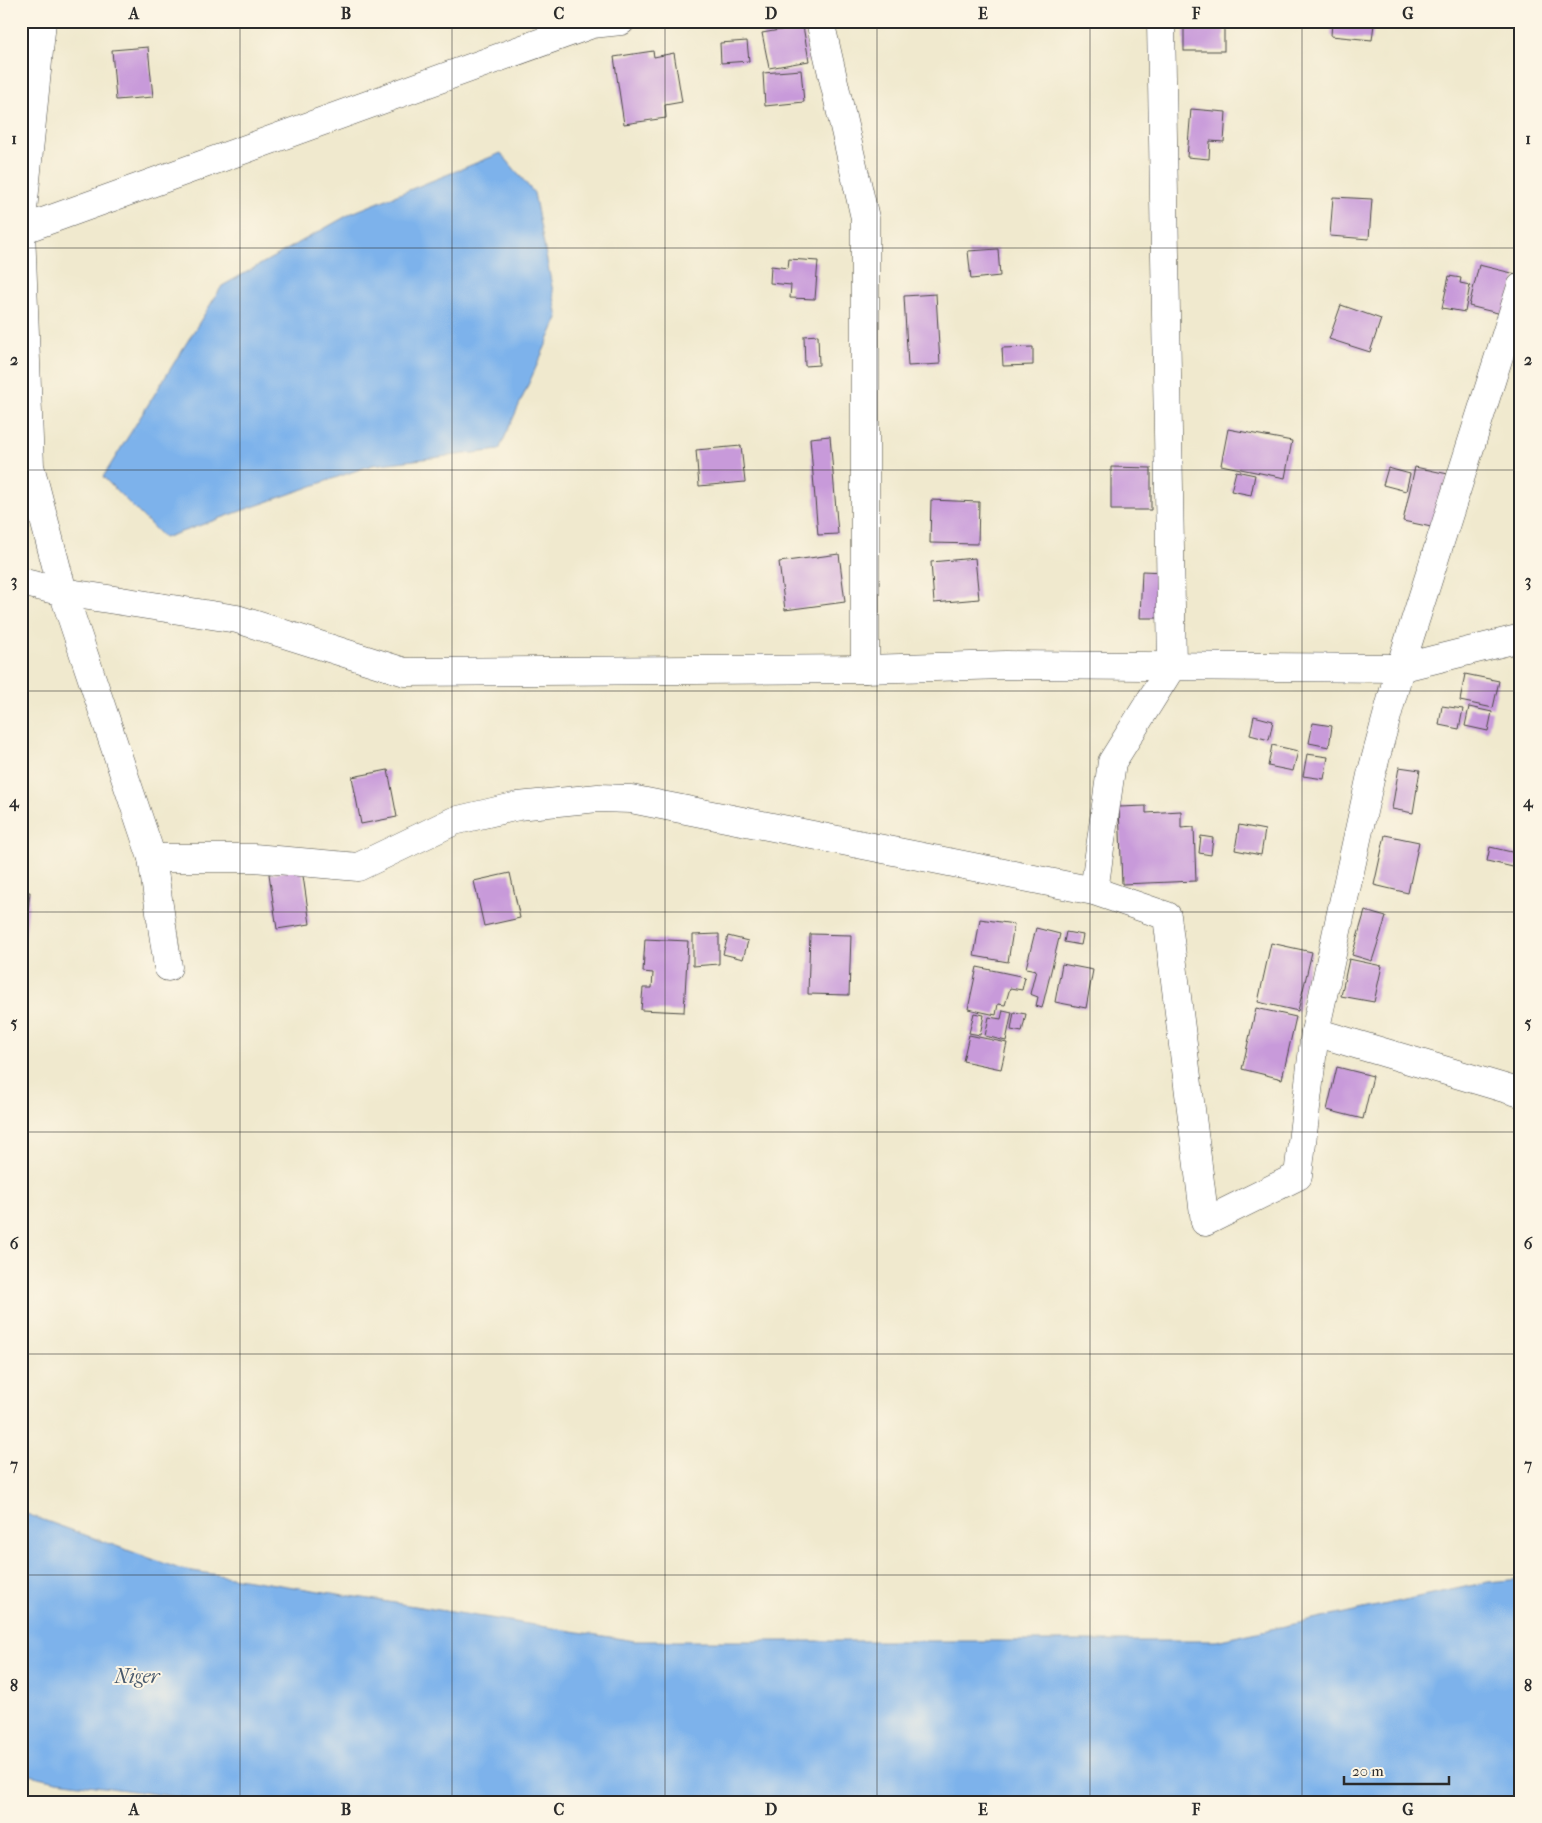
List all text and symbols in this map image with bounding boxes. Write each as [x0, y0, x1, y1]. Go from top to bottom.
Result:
text: A [128, 4, 140, 23]
text: B [341, 4, 351, 23]
text: C [554, 4, 565, 23]
text: D [765, 4, 777, 23]
text: E [978, 4, 988, 23]
text: F [1191, 4, 1201, 23]
text: G [1402, 4, 1414, 23]
text: 1 [11, 129, 17, 148]
text: 1 [1525, 129, 1531, 148]
text: 2 [10, 350, 18, 369]
text: 2 [1524, 350, 1532, 369]
text: 3 [11, 571, 17, 591]
text: 3 [1525, 571, 1531, 591]
text: 4 [8, 792, 20, 812]
text: 4 [1522, 792, 1534, 812]
text: 5 [11, 1013, 18, 1032]
text: 5 [1525, 1013, 1532, 1032]
text: 6 [10, 1234, 19, 1253]
text: 6 [1524, 1234, 1533, 1253]
text: 7 [9, 1455, 18, 1474]
text: 7 [1523, 1455, 1532, 1474]
water label: Niger [114, 1665, 161, 1688]
text: 8 [10, 1676, 18, 1695]
text: 8 [1524, 1676, 1532, 1695]
scale bar [1344, 1753, 1450, 1785]
text: 20 m [1352, 1762, 1384, 1780]
text: A [128, 1800, 140, 1819]
text: B [341, 1800, 351, 1819]
text: C [554, 1800, 565, 1819]
text: D [765, 1800, 777, 1819]
text: E [978, 1800, 988, 1819]
text: F [1191, 1800, 1201, 1819]
text: G [1402, 1800, 1414, 1819]

